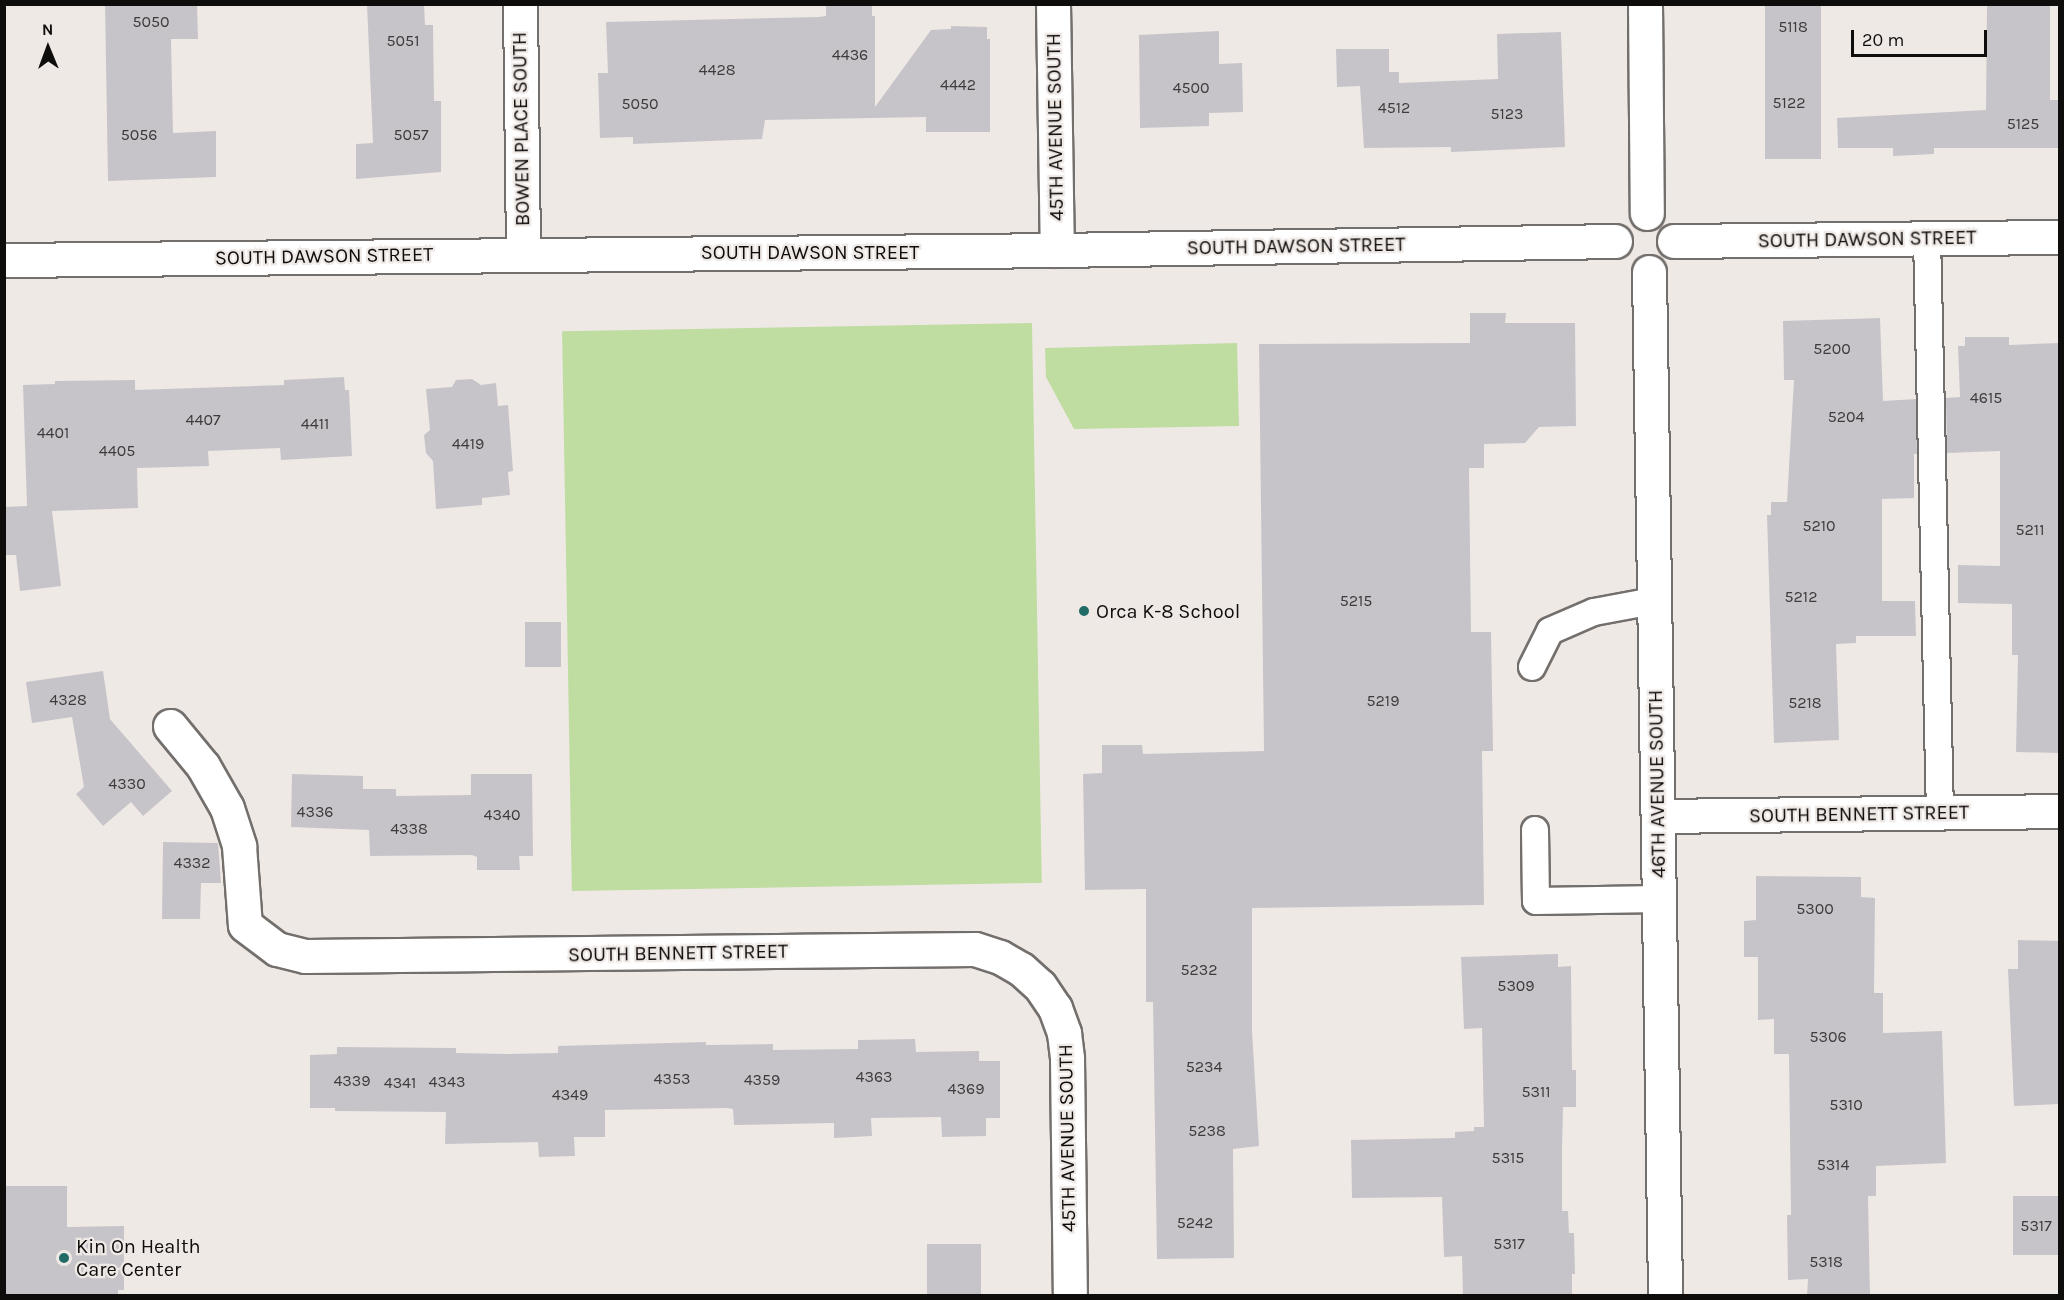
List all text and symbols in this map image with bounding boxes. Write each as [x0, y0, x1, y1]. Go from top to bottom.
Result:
house number: 5050 [132, 12, 170, 32]
house number: 5118 [1778, 17, 1808, 37]
north arrow [18, 18, 78, 78]
scale bar [1854, 18, 1990, 56]
text: N [42, 20, 54, 39]
text: 20 m [1862, 29, 1904, 51]
house number: 5051 [387, 31, 419, 51]
street label: BOWEN PLACE SOUTH [507, 32, 535, 226]
street label: 45TH AVENUE SOUTH [1041, 33, 1069, 221]
house number: 4436 [832, 45, 868, 65]
house number: 4428 [699, 60, 735, 80]
house number: 4442 [940, 75, 976, 95]
house number: 4500 [1173, 78, 1209, 98]
house number: 5122 [1773, 93, 1805, 113]
house number: 5050 [621, 94, 659, 114]
house number: 4512 [1378, 98, 1410, 118]
house number: 5123 [1490, 104, 1524, 124]
house number: 5125 [2007, 114, 2039, 134]
house number: 5056 [121, 125, 157, 145]
house number: 5057 [393, 125, 429, 145]
street label: SOUTH DAWSON STREET [1758, 225, 1976, 253]
street label: SOUTH DAWSON STREET [1187, 232, 1405, 260]
street label: SOUTH DAWSON STREET [701, 240, 919, 264]
street label: SOUTH DAWSON STREET [215, 242, 433, 270]
house number: 5200 [1813, 339, 1851, 359]
house number: 4615 [1970, 388, 2002, 408]
house number: 5204 [1828, 407, 1864, 427]
house number: 4407 [186, 410, 220, 430]
house number: 4411 [301, 414, 329, 434]
house number: 4401 [37, 423, 69, 443]
house number: 4419 [452, 434, 484, 454]
house number: 4405 [99, 441, 135, 461]
house number: 5210 [1802, 516, 1836, 536]
house number: 5211 [2016, 520, 2044, 540]
house number: 5212 [1785, 587, 1817, 607]
house number: 5215 [1340, 591, 1372, 611]
place label: Orca K-8 School [1096, 599, 1240, 623]
marker: Orca K-8 School [1077, 604, 1091, 618]
house number: 4328 [49, 690, 87, 710]
street label: 46TH AVENUE SOUTH [1643, 690, 1671, 878]
house number: 5219 [1367, 691, 1399, 711]
house number: 5218 [1788, 693, 1822, 713]
house number: 4330 [108, 774, 146, 794]
street label: SOUTH BENNETT STREET [1749, 800, 1969, 828]
house number: 4336 [297, 802, 333, 822]
house number: 4340 [484, 805, 520, 825]
house number: 4338 [390, 819, 428, 839]
house number: 4332 [173, 853, 211, 873]
house number: 5300 [1796, 899, 1834, 919]
street label: SOUTH BENNETT STREET [568, 939, 788, 967]
house number: 5232 [1180, 960, 1218, 980]
house number: 5309 [1497, 976, 1535, 996]
house number: 5306 [1809, 1027, 1847, 1047]
street label: 45TH AVENUE SOUTH [1053, 1044, 1081, 1232]
house number: 5234 [1186, 1057, 1222, 1077]
house number: 4363 [856, 1067, 892, 1087]
house number: 4353 [654, 1069, 690, 1089]
house number: 4359 [744, 1070, 780, 1090]
house number: 4339 [333, 1071, 371, 1091]
house number: 4343 [429, 1072, 465, 1092]
house number: 4341 [384, 1073, 416, 1093]
house number: 4369 [948, 1079, 984, 1099]
house number: 5311 [1521, 1082, 1551, 1102]
house number: 4349 [552, 1085, 588, 1105]
house number: 5310 [1829, 1095, 1863, 1115]
house number: 5238 [1188, 1121, 1226, 1141]
house number: 5315 [1492, 1148, 1524, 1168]
house number: 5314 [1817, 1155, 1849, 1175]
house number: 5242 [1177, 1213, 1213, 1233]
house number: 5317 [2020, 1216, 2052, 1236]
place label: Kin On Health Care Center [76, 1234, 200, 1281]
house number: 5317 [1493, 1234, 1525, 1254]
marker: Kin On Health Care Center [57, 1251, 71, 1265]
house number: 5318 [1809, 1252, 1843, 1272]

